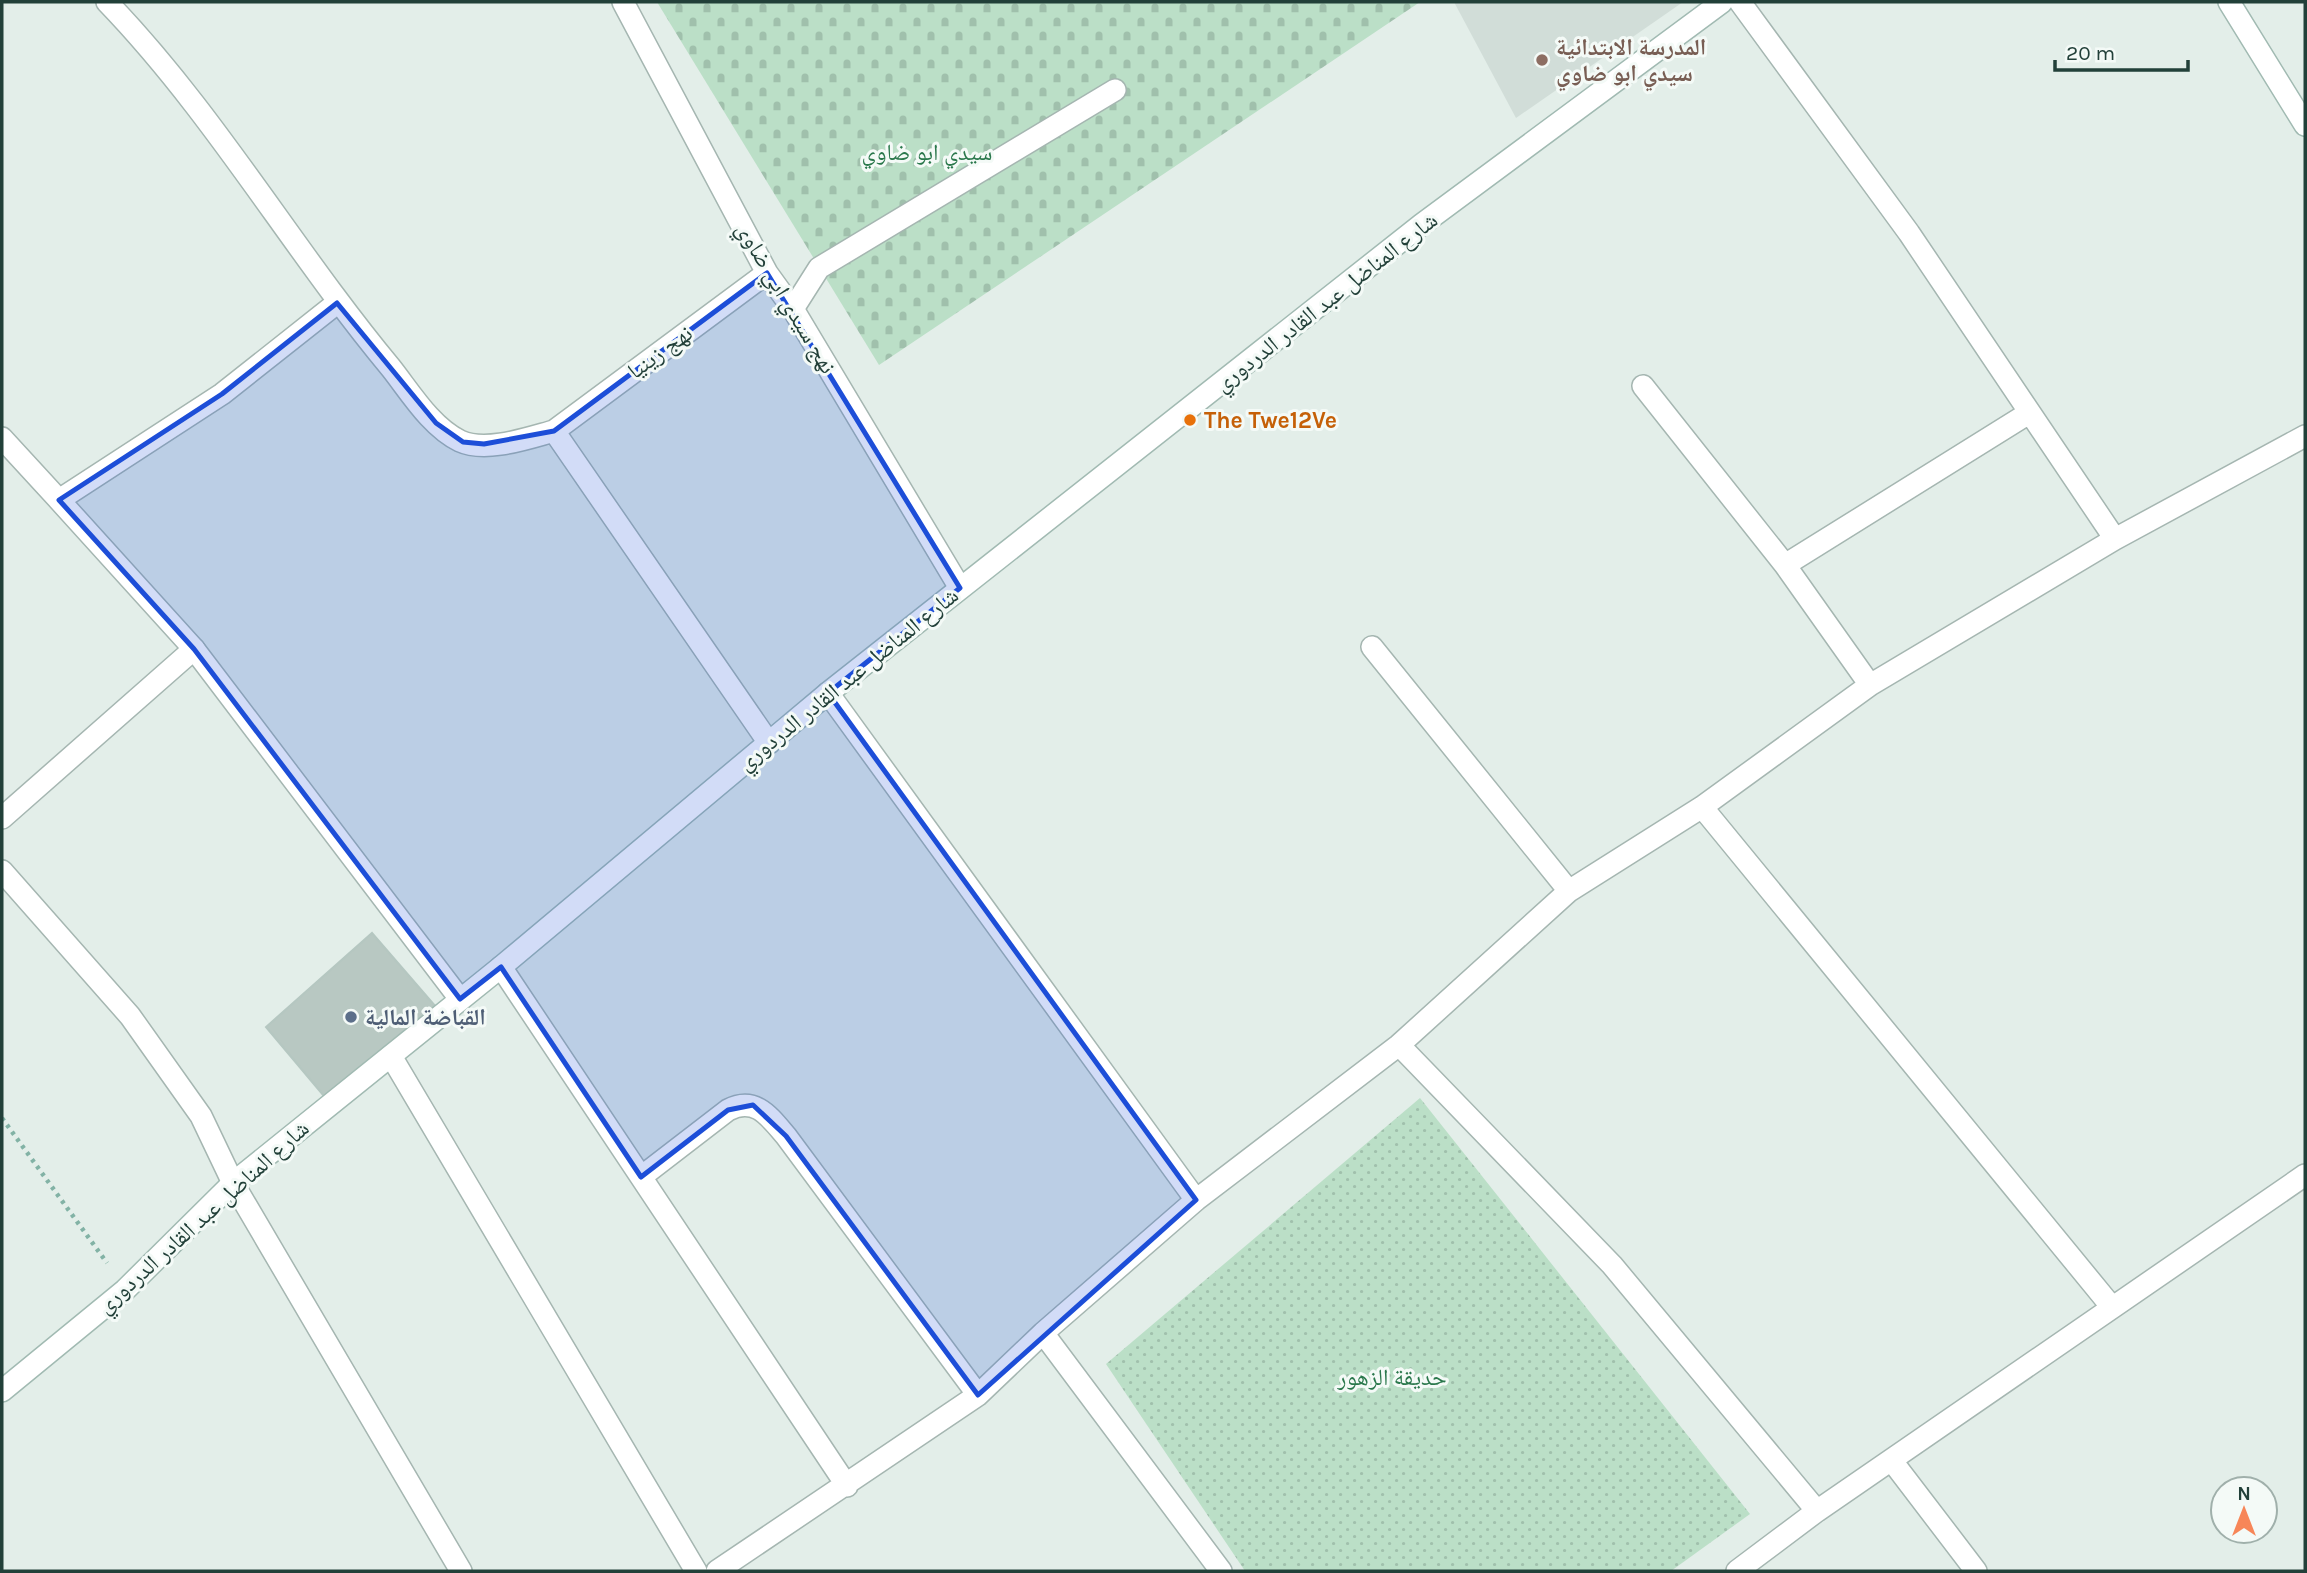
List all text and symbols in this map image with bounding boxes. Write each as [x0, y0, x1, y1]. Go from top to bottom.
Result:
scale bar [2055, 28, 2188, 72]
place label: المدرسة الابتدائية سيدي ابو ضاوي [1556, 34, 1706, 91]
text: 20 m [2066, 41, 2115, 65]
marker: المدرسة الابتدائية سيدي ابو ضاوي [1534, 52, 1550, 68]
park label: سيدي ابو ضاوي [862, 139, 992, 170]
street label: شارع المناضل عبد القادر الدردوري [1209, 206, 1446, 401]
street label: نهج سيدي ابي ضاوي [726, 217, 842, 381]
street label: نهج زينيا [622, 319, 698, 385]
place label: The Twe12Ve [1204, 407, 1337, 434]
marker: The Twe12Ve [1182, 412, 1198, 428]
street label: شارع المناضل عبد القادر الدردوري [732, 582, 967, 780]
place label: القباضة المالية [365, 1004, 486, 1031]
marker: القباضة المالية [343, 1009, 359, 1025]
street label: شارع المناضل عبد القادر الدردوري [91, 1115, 318, 1323]
park label: حديقة الزهور [1336, 1364, 1447, 1391]
north arrow [2209, 1475, 2279, 1545]
text: N [2237, 1483, 2251, 1505]

